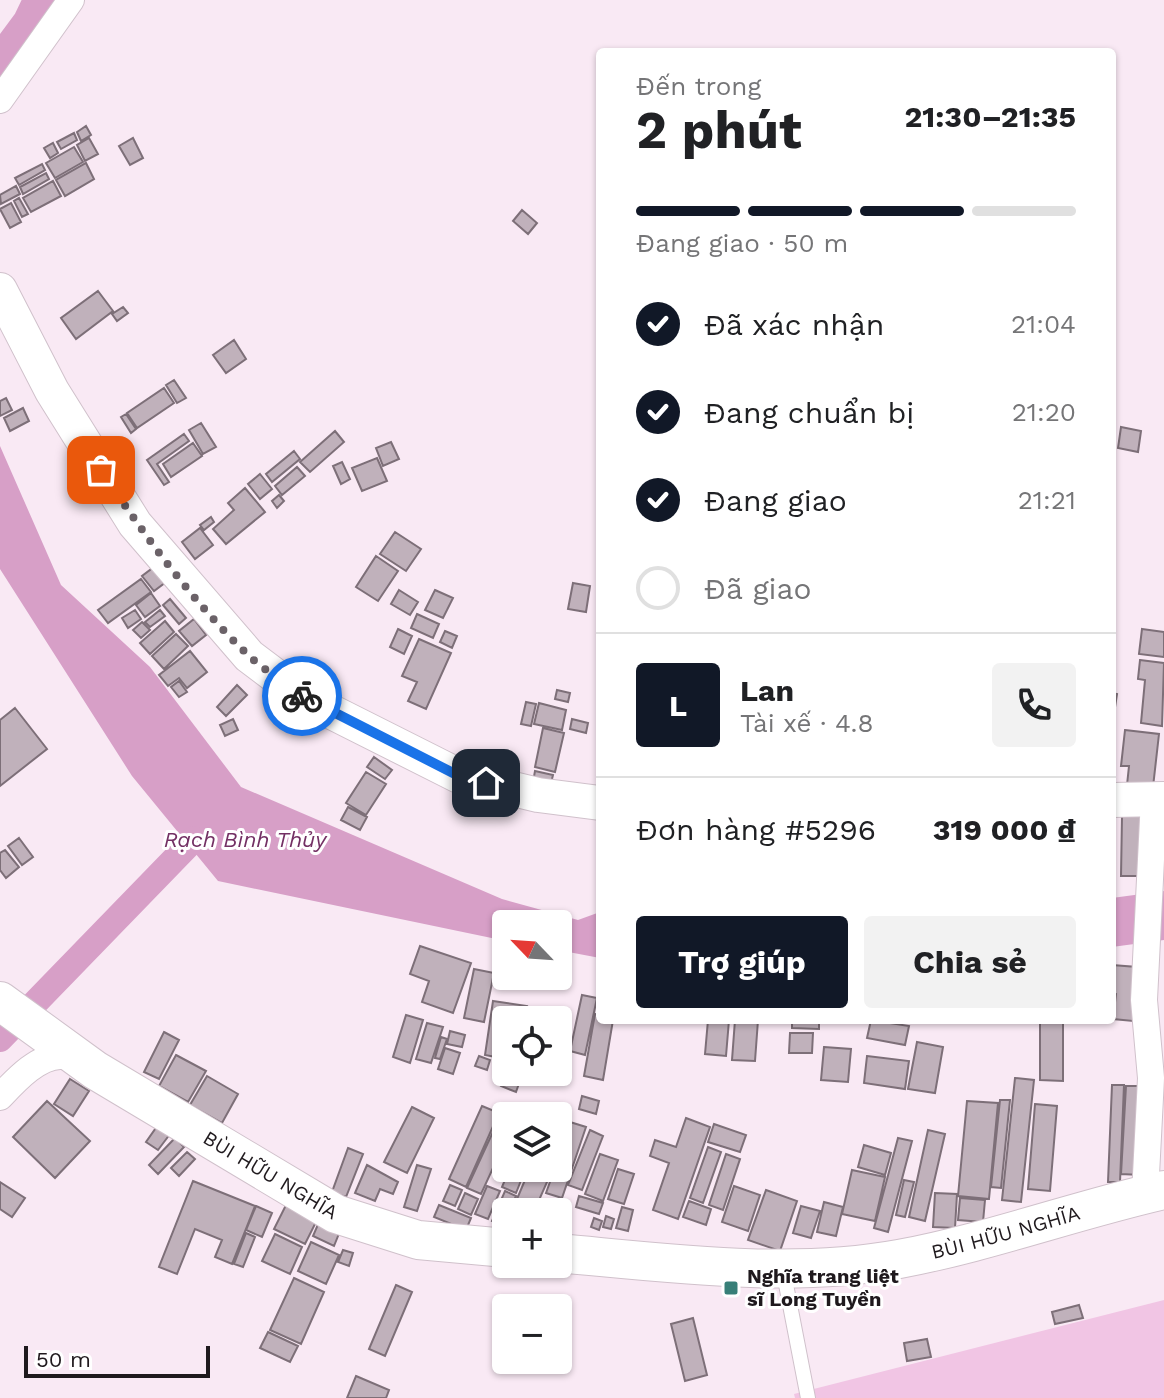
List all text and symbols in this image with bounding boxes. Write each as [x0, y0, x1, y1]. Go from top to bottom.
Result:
text: Đến trong [636, 71, 761, 101]
text: 21:30–21:35 [904, 99, 1076, 134]
text: 2 phút [636, 100, 802, 161]
text: Đang giao · 50 m [636, 228, 848, 258]
icon: check [636, 302, 680, 346]
text: Đã xác nhận [704, 307, 884, 342]
text: 21:04 [1011, 309, 1076, 339]
icon: check [636, 390, 680, 434]
text: Đang chuẩn bị [704, 395, 914, 430]
text: 21:20 [1012, 397, 1076, 427]
pin [67, 436, 135, 504]
icon: bag [79, 448, 123, 492]
icon: check [636, 478, 680, 522]
text: Đang giao [704, 483, 847, 518]
text: 21:21 [1018, 485, 1076, 515]
text: Đã giao [704, 571, 812, 606]
courier [262, 656, 342, 736]
button: phone [992, 663, 1076, 747]
text: Lan [740, 673, 794, 708]
icon: bike [280, 674, 324, 718]
text: L [669, 688, 687, 723]
text: Tài xế · 4.8 [740, 708, 874, 738]
pin [452, 749, 520, 817]
icon: home [464, 761, 508, 805]
text: Đơn hàng #5296 [636, 812, 876, 847]
text: 319 000 ₫ [933, 812, 1076, 847]
water label: Rạch Bình Thủy [164, 827, 328, 852]
north arrow [492, 910, 572, 990]
map controls [492, 910, 572, 1374]
button: Trợ giúp [636, 916, 848, 1008]
button: Chia sẻ [864, 916, 1076, 1008]
button: locate [492, 1006, 572, 1086]
button: layers [492, 1102, 572, 1182]
street label: BÙI HỮU NGHĨA [199, 1125, 342, 1224]
button: + [492, 1198, 572, 1278]
street label: BÙI HỮU NGHĨA [929, 1201, 1083, 1264]
place label: Nghĩa trang liệt sĩ Long Tuyền [747, 1264, 899, 1311]
marker: Nghĩa trang liệt sĩ Long Tuyền [722, 1279, 740, 1297]
button: − [492, 1294, 572, 1374]
scale bar [24, 1342, 210, 1378]
text: 50 m [36, 1347, 91, 1372]

